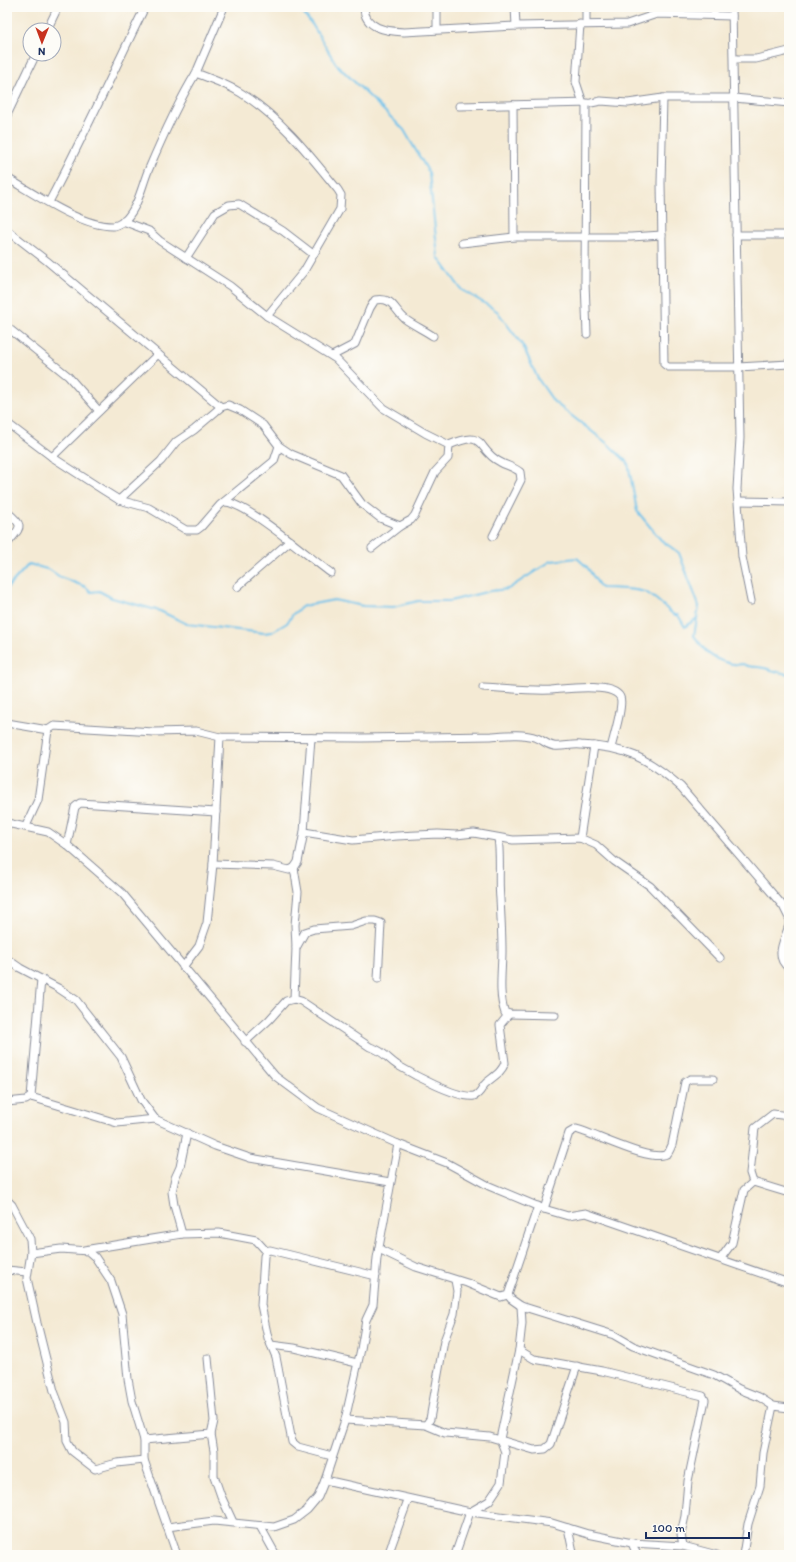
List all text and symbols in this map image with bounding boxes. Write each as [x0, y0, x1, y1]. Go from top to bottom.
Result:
north arrow [22, 22, 62, 62]
text: N [38, 45, 46, 58]
scale bar [646, 1514, 749, 1540]
text: 100 m [652, 1521, 685, 1535]

